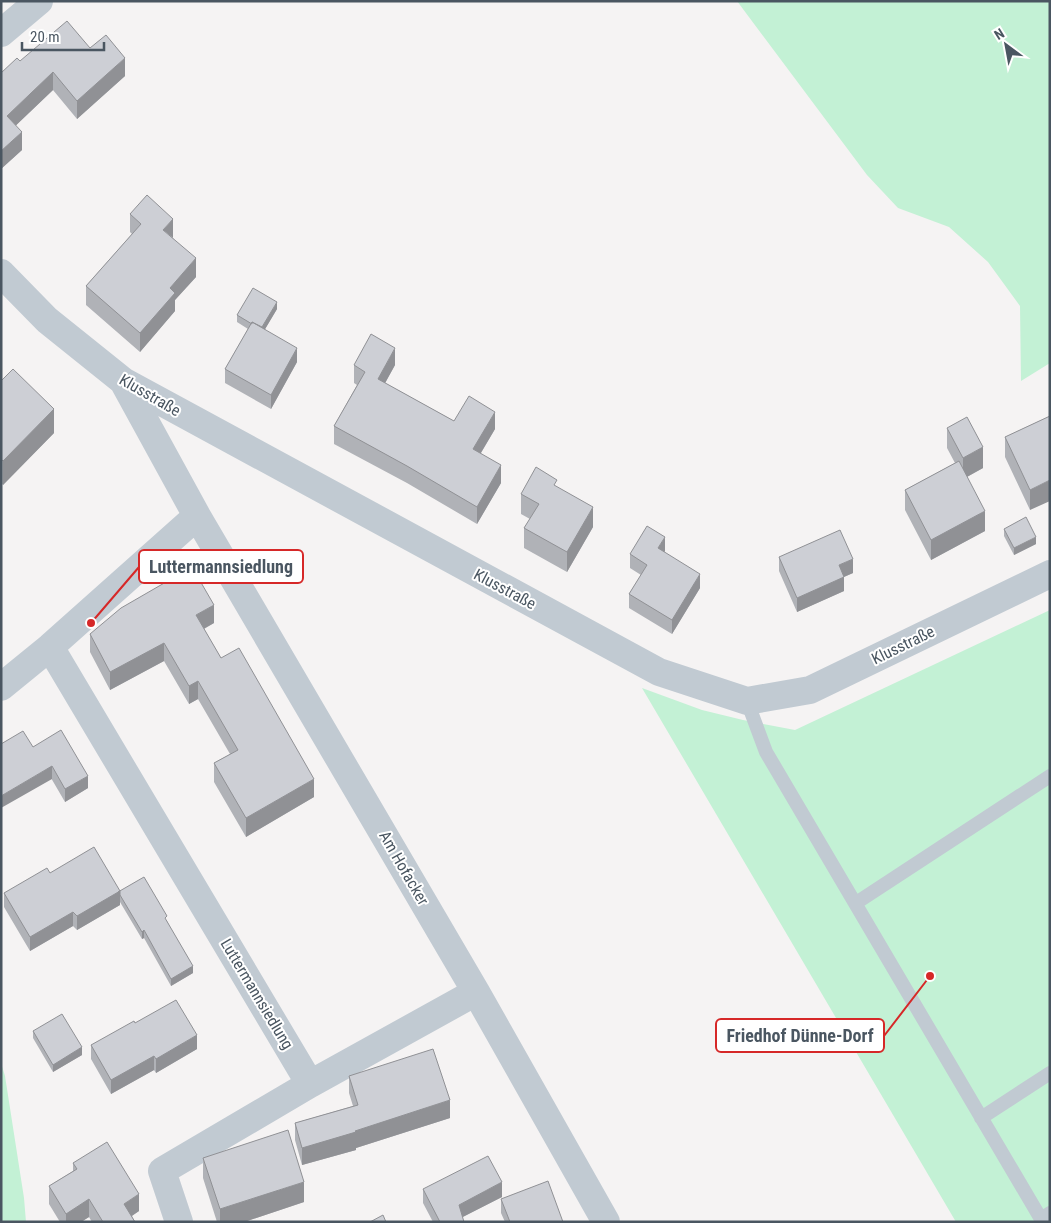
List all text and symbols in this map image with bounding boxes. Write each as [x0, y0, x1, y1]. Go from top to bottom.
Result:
scale bar [22, 20, 105, 52]
north arrow [981, 20, 1031, 70]
text: N [991, 25, 1007, 43]
text: 20 m [30, 28, 60, 46]
street label: Klusstraße [116, 370, 184, 420]
callout: Luttermannsiedlung [139, 550, 303, 583]
text: Luttermannsiedlung [149, 556, 293, 577]
street label: Klusstraße [471, 565, 539, 613]
street label: Klusstraße [868, 622, 938, 668]
street label: Am Hofacker [375, 828, 433, 909]
street label: Luttermannsiedlung [217, 935, 297, 1053]
callout: Friedhof Dünne-Dorf [716, 1019, 884, 1052]
text: Friedhof Dünne-Dorf [726, 1025, 874, 1046]

